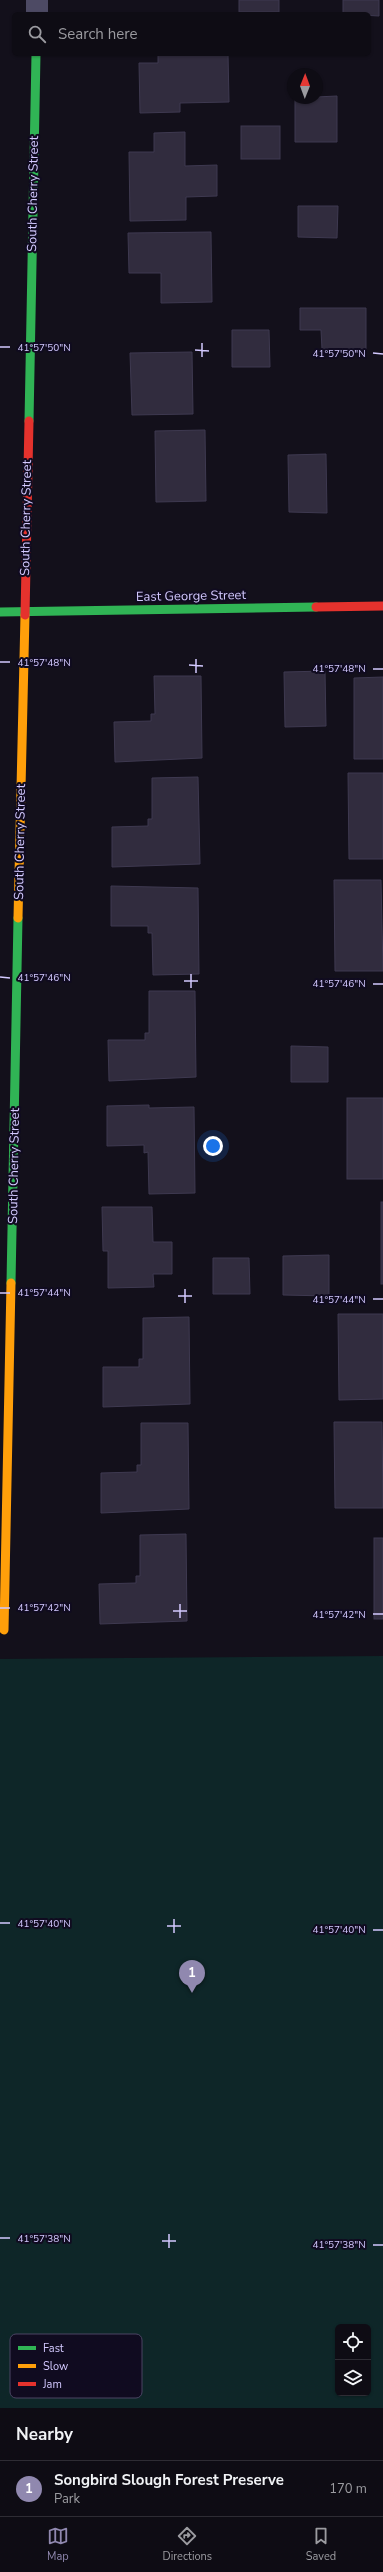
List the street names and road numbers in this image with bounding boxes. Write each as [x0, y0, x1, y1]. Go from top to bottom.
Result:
street label: South Cherry Street [23, 135, 43, 252]
street label: South Cherry Street [16, 459, 36, 576]
street label: East George Street [136, 586, 247, 606]
street label: South Cherry Street [10, 783, 30, 900]
street label: South Cherry Street [4, 1107, 24, 1224]

